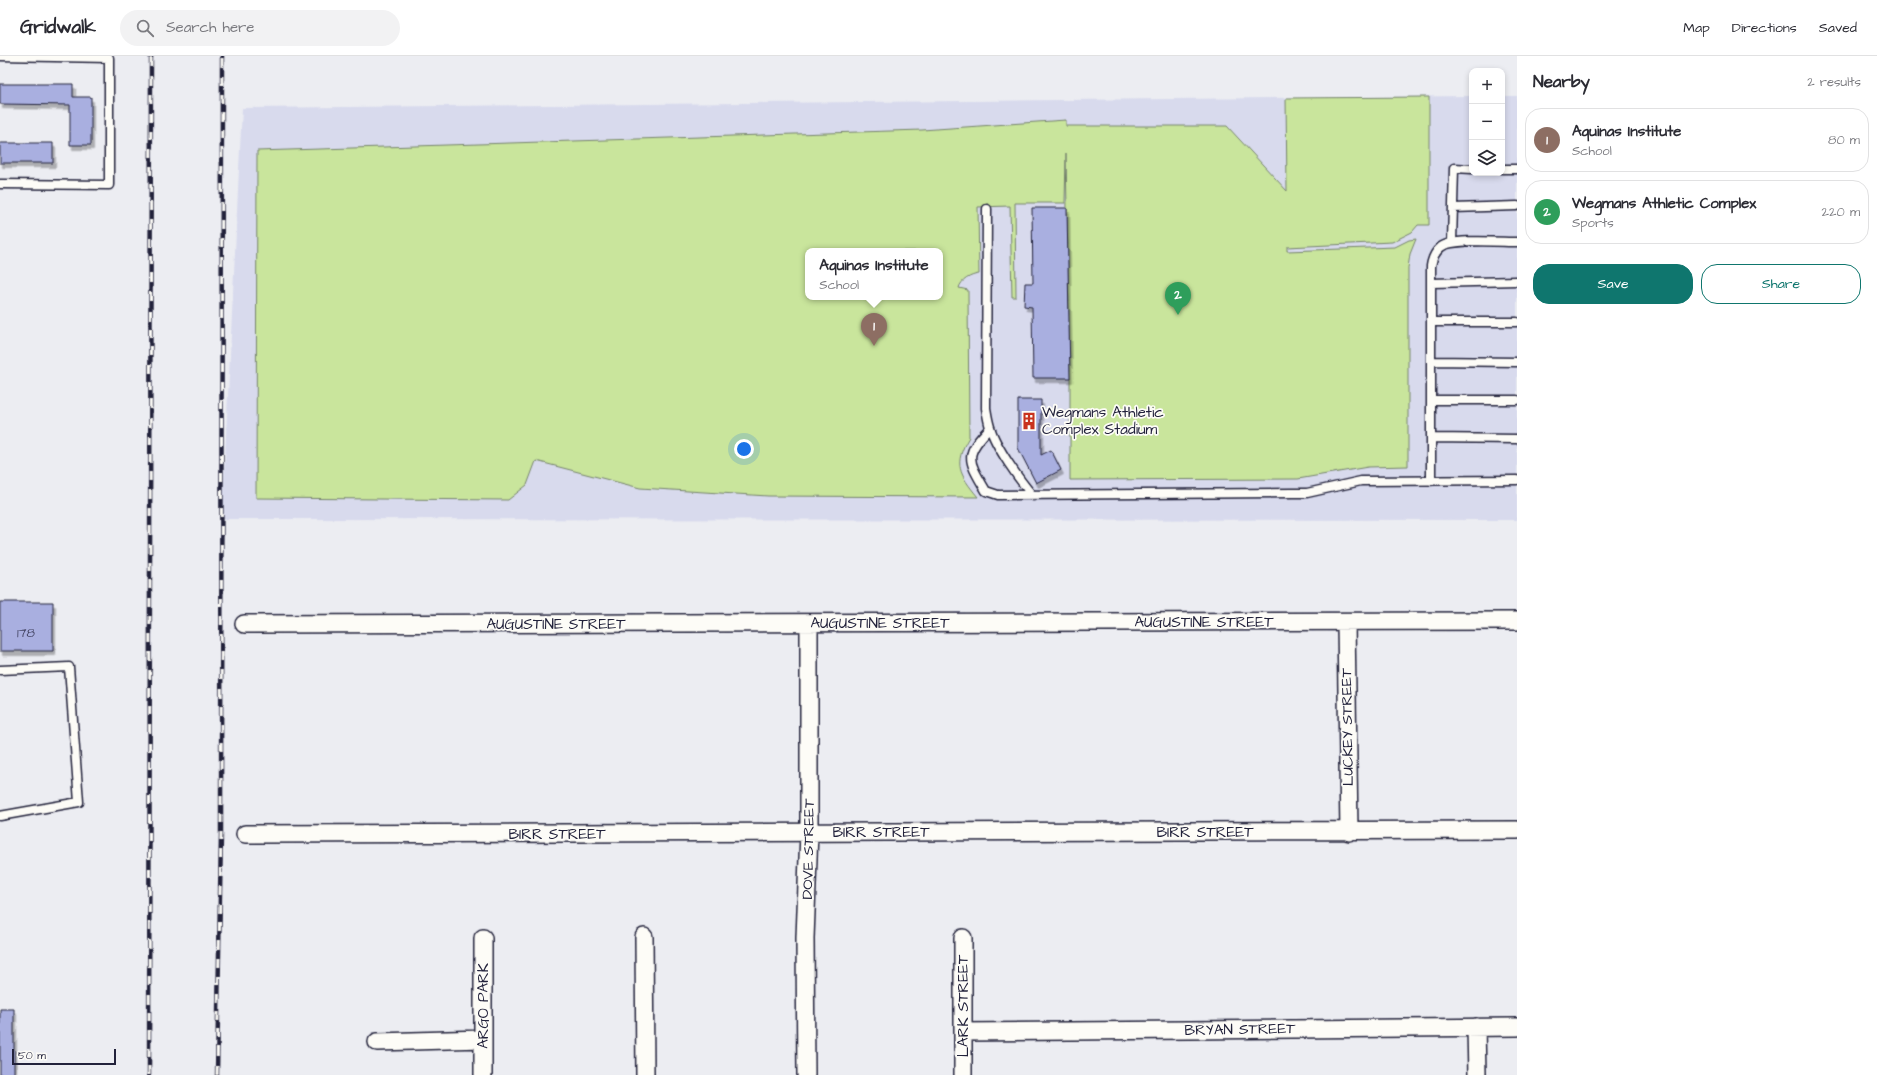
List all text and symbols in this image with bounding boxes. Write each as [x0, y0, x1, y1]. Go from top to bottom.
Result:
search box [120, 10, 400, 46]
text: Gridwalk [20, 14, 96, 41]
icon: search [134, 17, 156, 39]
text: Search here [166, 17, 254, 38]
text: Map [1683, 18, 1710, 38]
text: Directions [1732, 18, 1797, 38]
text: Saved [1819, 18, 1857, 38]
map controls [1469, 68, 1505, 176]
button: + [1469, 68, 1505, 104]
text: Nearby [1533, 70, 1590, 94]
text: 2 results [1807, 73, 1861, 91]
button: − [1469, 104, 1505, 140]
text: Aquinas Institute [1572, 121, 1681, 142]
text: 1 [1546, 131, 1548, 149]
text: 80 m [1828, 131, 1860, 149]
button: layers [1469, 140, 1505, 176]
text: School [1572, 142, 1612, 160]
text: Wegmans Athletic Complex [1572, 193, 1756, 214]
text: 2 [1543, 203, 1551, 221]
text: 220 m [1822, 203, 1860, 221]
text: Sports [1572, 214, 1614, 232]
popup [805, 248, 943, 300]
text: Aquinas Institute [819, 255, 929, 276]
button: Save [1533, 264, 1693, 304]
button: Share [1701, 264, 1861, 304]
text: School [819, 276, 859, 294]
pin: 2 [1165, 282, 1191, 315]
pin: 1 [861, 313, 887, 346]
place label: Wegmans Athletic Complex Stadium [1042, 402, 1164, 440]
building icon: Wegmans Athletic Complex Stadium [1019, 411, 1039, 431]
your location [734, 439, 754, 459]
street label: AUGUSTINE STREET [1134, 612, 1274, 633]
street label: AUGUSTINE STREET [810, 613, 950, 634]
street label: AUGUSTINE STREET [486, 614, 626, 635]
house number: 178 [17, 624, 36, 642]
street label: LUCKEY STREET [1336, 667, 1359, 786]
street label: DOVE STREET [797, 798, 820, 900]
street label: BIRR STREET [832, 822, 930, 843]
street label: BIRR STREET [1156, 822, 1254, 843]
street label: BIRR STREET [508, 824, 606, 845]
street label: LARK STREET [953, 954, 974, 1057]
street label: ARGO PARK [473, 963, 494, 1049]
street label: BRYAN STREET [1184, 1018, 1296, 1041]
scale bar [12, 1047, 116, 1066]
text: 50 m [18, 1048, 46, 1063]

